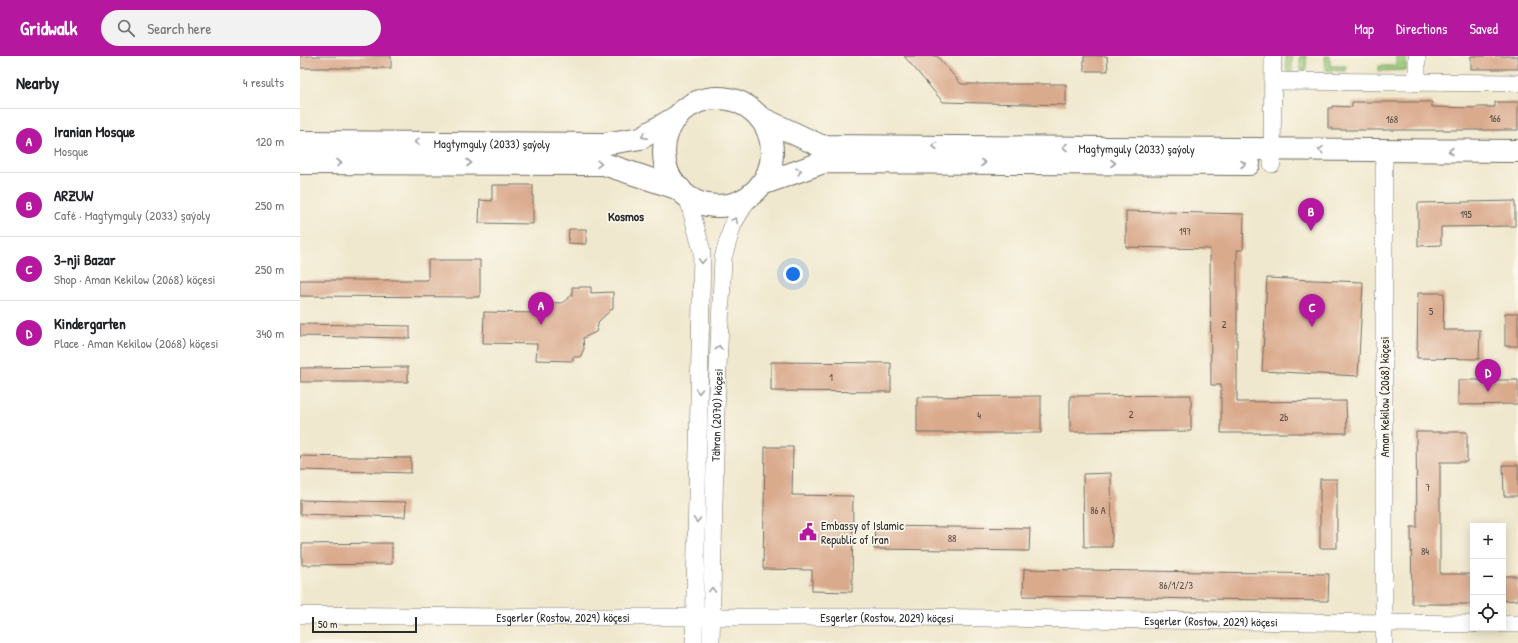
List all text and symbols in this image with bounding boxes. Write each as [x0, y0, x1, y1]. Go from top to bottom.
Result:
search box [101, 10, 381, 46]
text: Gridwalk [20, 15, 77, 41]
icon: search [115, 17, 137, 39]
text: Search here [147, 18, 211, 39]
text: Map [1354, 19, 1374, 38]
text: Directions [1396, 19, 1447, 38]
text: Saved [1469, 19, 1498, 38]
text: Nearby [16, 71, 59, 94]
text: 4 results [243, 73, 284, 91]
house number: 166 [1489, 112, 1501, 125]
house number: 168 [1386, 113, 1398, 126]
text: Iranian Mosque [54, 121, 135, 142]
one-way arrow [641, 131, 648, 139]
text: A [26, 132, 32, 150]
text: 120 m [256, 132, 284, 150]
street label: Magtymguly (2033) şaýoly [434, 134, 550, 152]
one-way arrow [414, 138, 420, 146]
street label: Magtymguly (2033) şaýoly [1079, 139, 1195, 157]
text: Mosque [54, 142, 88, 160]
one-way arrow [932, 142, 938, 150]
one-way arrow [1062, 143, 1068, 151]
one-way arrow [1318, 146, 1324, 154]
one-way arrow [1448, 147, 1454, 155]
one-way arrow [336, 159, 342, 167]
one-way arrow [466, 159, 472, 168]
one-way arrow [980, 159, 986, 167]
one-way arrow [1110, 159, 1116, 167]
one-way arrow [596, 160, 602, 169]
one-way arrow [1240, 160, 1246, 168]
one-way arrow [795, 167, 802, 176]
text: ARZUW [54, 185, 93, 206]
text: B [26, 196, 32, 214]
text: 250 m [255, 196, 284, 214]
pin: B [1298, 198, 1324, 231]
text: Café · Magtymguly (2033) şaýoly [54, 206, 210, 224]
district label: Kosmos [608, 207, 644, 225]
house number: 195 [1460, 208, 1473, 221]
one-way arrow [731, 217, 738, 225]
house number: 197 [1179, 225, 1191, 238]
text: 3-nji Bazar [54, 249, 115, 270]
one-way arrow [698, 258, 706, 264]
text: C [25, 260, 33, 278]
text: 250 m [255, 260, 284, 278]
your location [783, 264, 803, 284]
text: Shop · Aman Kekilow (2068) köçesi [54, 270, 216, 288]
pin: A [528, 292, 554, 325]
pin: C [1299, 294, 1325, 327]
house number: 5 [1429, 305, 1434, 318]
text: Kindergarten [54, 313, 126, 334]
house number: 2 [1222, 318, 1227, 331]
text: D [26, 324, 32, 342]
text: 340 m [256, 324, 284, 342]
text: Place · Aman Kekilow (2068) köçesi [54, 334, 218, 352]
street label: Aman Kekilow (2068) köçesi [1376, 337, 1393, 457]
one-way arrow [715, 345, 723, 351]
pin: D [1475, 359, 1501, 392]
street label: Tähran (2070) köçesi [706, 368, 726, 462]
house number: 1 [829, 371, 833, 384]
one-way arrow [695, 388, 703, 394]
house number: 2 [1129, 408, 1134, 421]
house number: 4 [977, 409, 981, 422]
house number: 2b [1280, 411, 1288, 424]
house number: 7 [1426, 481, 1431, 494]
house number: 86 A [1090, 504, 1106, 517]
one-way arrow [692, 517, 701, 523]
place label: Embassy of Islamic Republic of Iran [821, 517, 904, 548]
public building icon: Embassy of Islamic Republic of Iran [798, 522, 818, 542]
map controls [1470, 523, 1506, 631]
button: + [1470, 523, 1506, 559]
house number: 88 [948, 532, 956, 545]
house number: 84 [1421, 545, 1429, 558]
button: − [1470, 559, 1506, 595]
house number: 86/1/2/3 [1159, 579, 1193, 592]
one-way arrow [708, 587, 716, 593]
button: locate [1470, 595, 1506, 631]
street label: Esgerler (Rostow, 2029) köçesi [496, 608, 630, 626]
street label: Esgerler (Rostow, 2029) köçesi [820, 609, 954, 626]
street label: Esgerler (Rostow, 2029) köçesi [1144, 611, 1278, 630]
scale bar [312, 615, 417, 634]
text: 50 m [318, 617, 338, 631]

